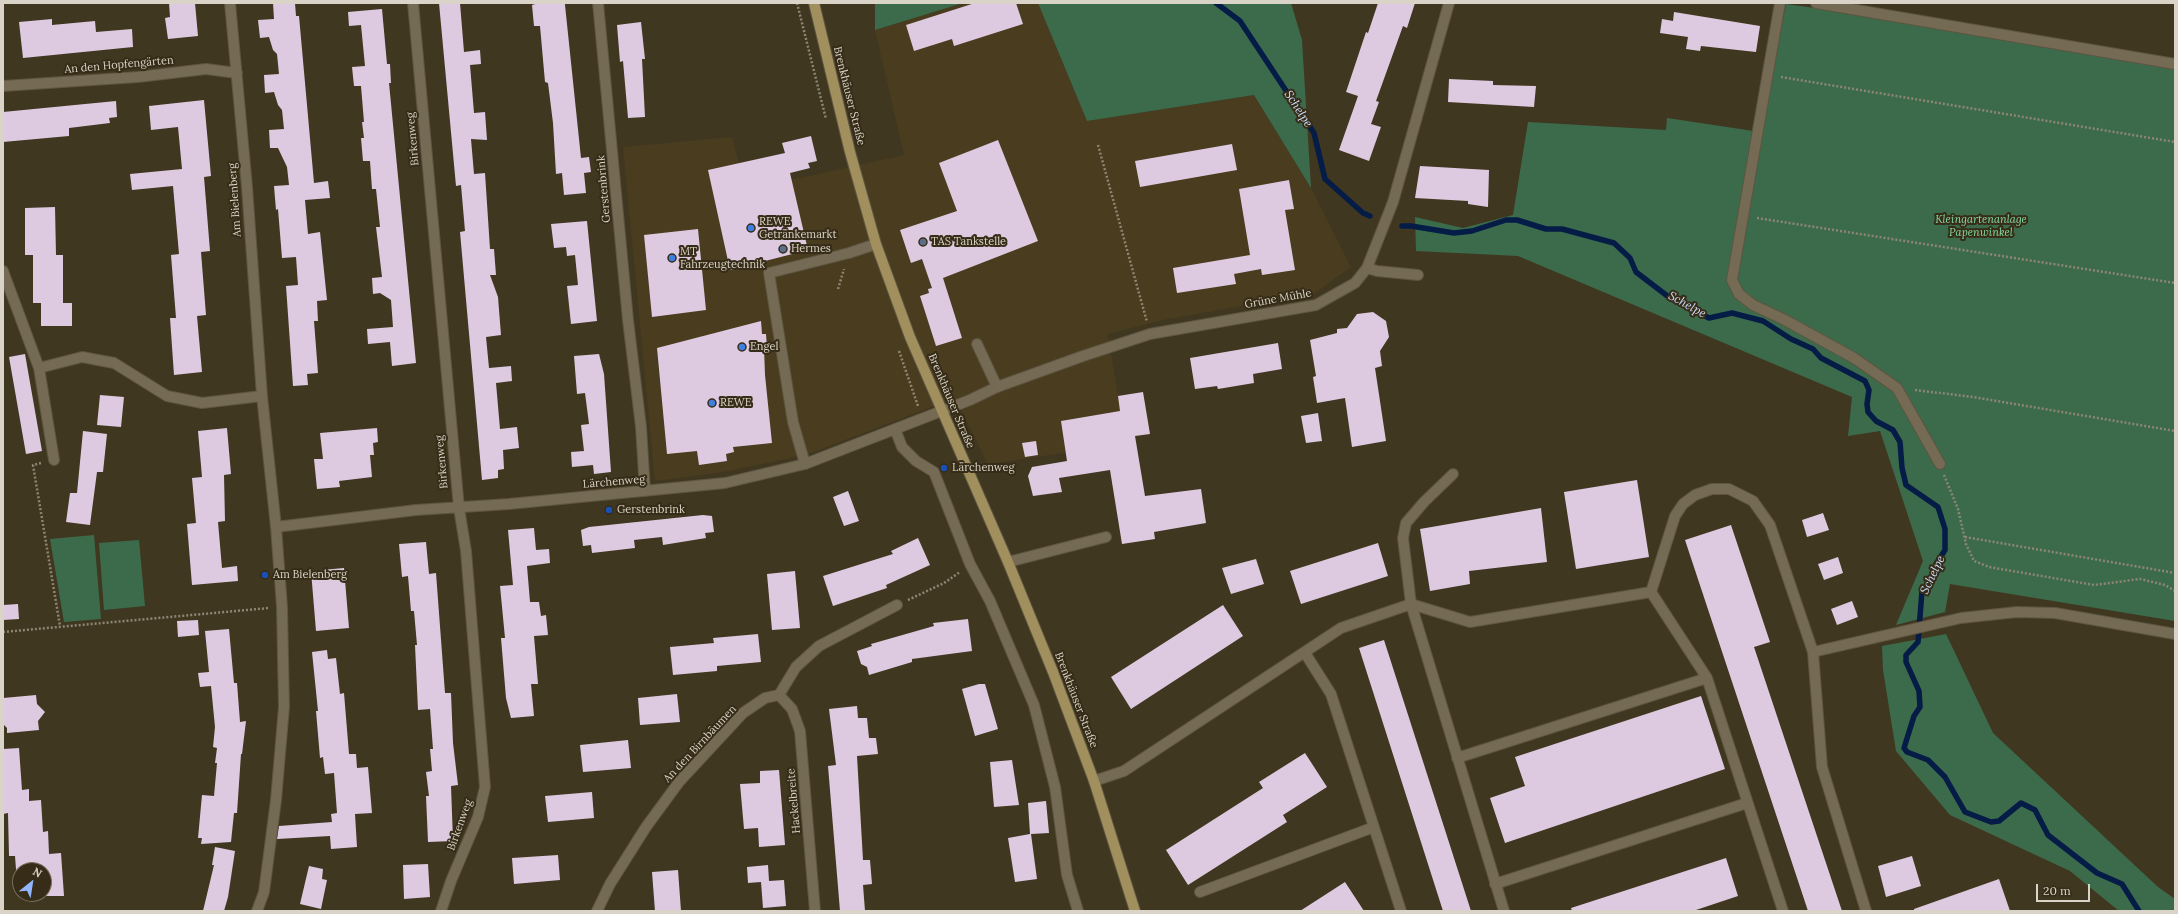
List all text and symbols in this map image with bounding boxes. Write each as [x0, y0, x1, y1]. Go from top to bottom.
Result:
street label: Brenkhäuser Straße [830, 45, 868, 147]
street label: An den Hopfengärten [64, 54, 174, 76]
water label: Schelpe [1281, 88, 1315, 130]
street label: Birkenweg [404, 112, 422, 166]
street label: Gerstenbrink [594, 155, 614, 223]
street label: Am Bielenberg [226, 163, 244, 237]
park label: Kleingartenanlage Papenwinkel [1935, 213, 2027, 239]
place label: REWE Getränkemarkt [759, 215, 837, 241]
marker: REWE Getränkemarkt [746, 223, 756, 233]
place label: TAS Tankstelle [931, 235, 1006, 249]
marker: TAS Tankstelle [918, 237, 928, 247]
place label: Hermes [791, 242, 831, 256]
marker: Hermes [778, 244, 788, 254]
place label: MT Fahrzeugtechnik [680, 245, 765, 271]
marker: MT Fahrzeugtechnik [667, 253, 677, 263]
street label: Grüne Mühle [1244, 287, 1312, 311]
water label: Schelpe [1666, 289, 1708, 321]
place label: Engel [750, 340, 779, 354]
marker: Engel [737, 342, 747, 352]
street label: Brenkhäuser Straße [925, 352, 977, 450]
place label: REWE [720, 396, 752, 410]
marker: REWE [707, 398, 717, 408]
street label: Birkenweg [433, 435, 451, 489]
place label: Lärchenweg [952, 461, 1015, 475]
marker: Lärchenweg [939, 463, 949, 473]
street label: Lärchenweg [582, 473, 646, 491]
place label: Gerstenbrink [617, 503, 685, 517]
marker: Gerstenbrink [604, 505, 614, 515]
water label: Schelpe [1918, 553, 1948, 597]
place label: Am Bielenberg [273, 568, 347, 582]
marker: Am Bielenberg [260, 570, 270, 580]
street label: Brenkhäuser Straße [1052, 650, 1100, 750]
street label: An den Birnbäumen [661, 703, 739, 785]
street label: Hackelbreite [785, 768, 803, 834]
street label: Birkenweg [445, 798, 475, 852]
north arrow [12, 862, 52, 902]
text: N [30, 864, 45, 881]
scale bar [2038, 876, 2092, 902]
text: 20 m [2043, 883, 2071, 898]

